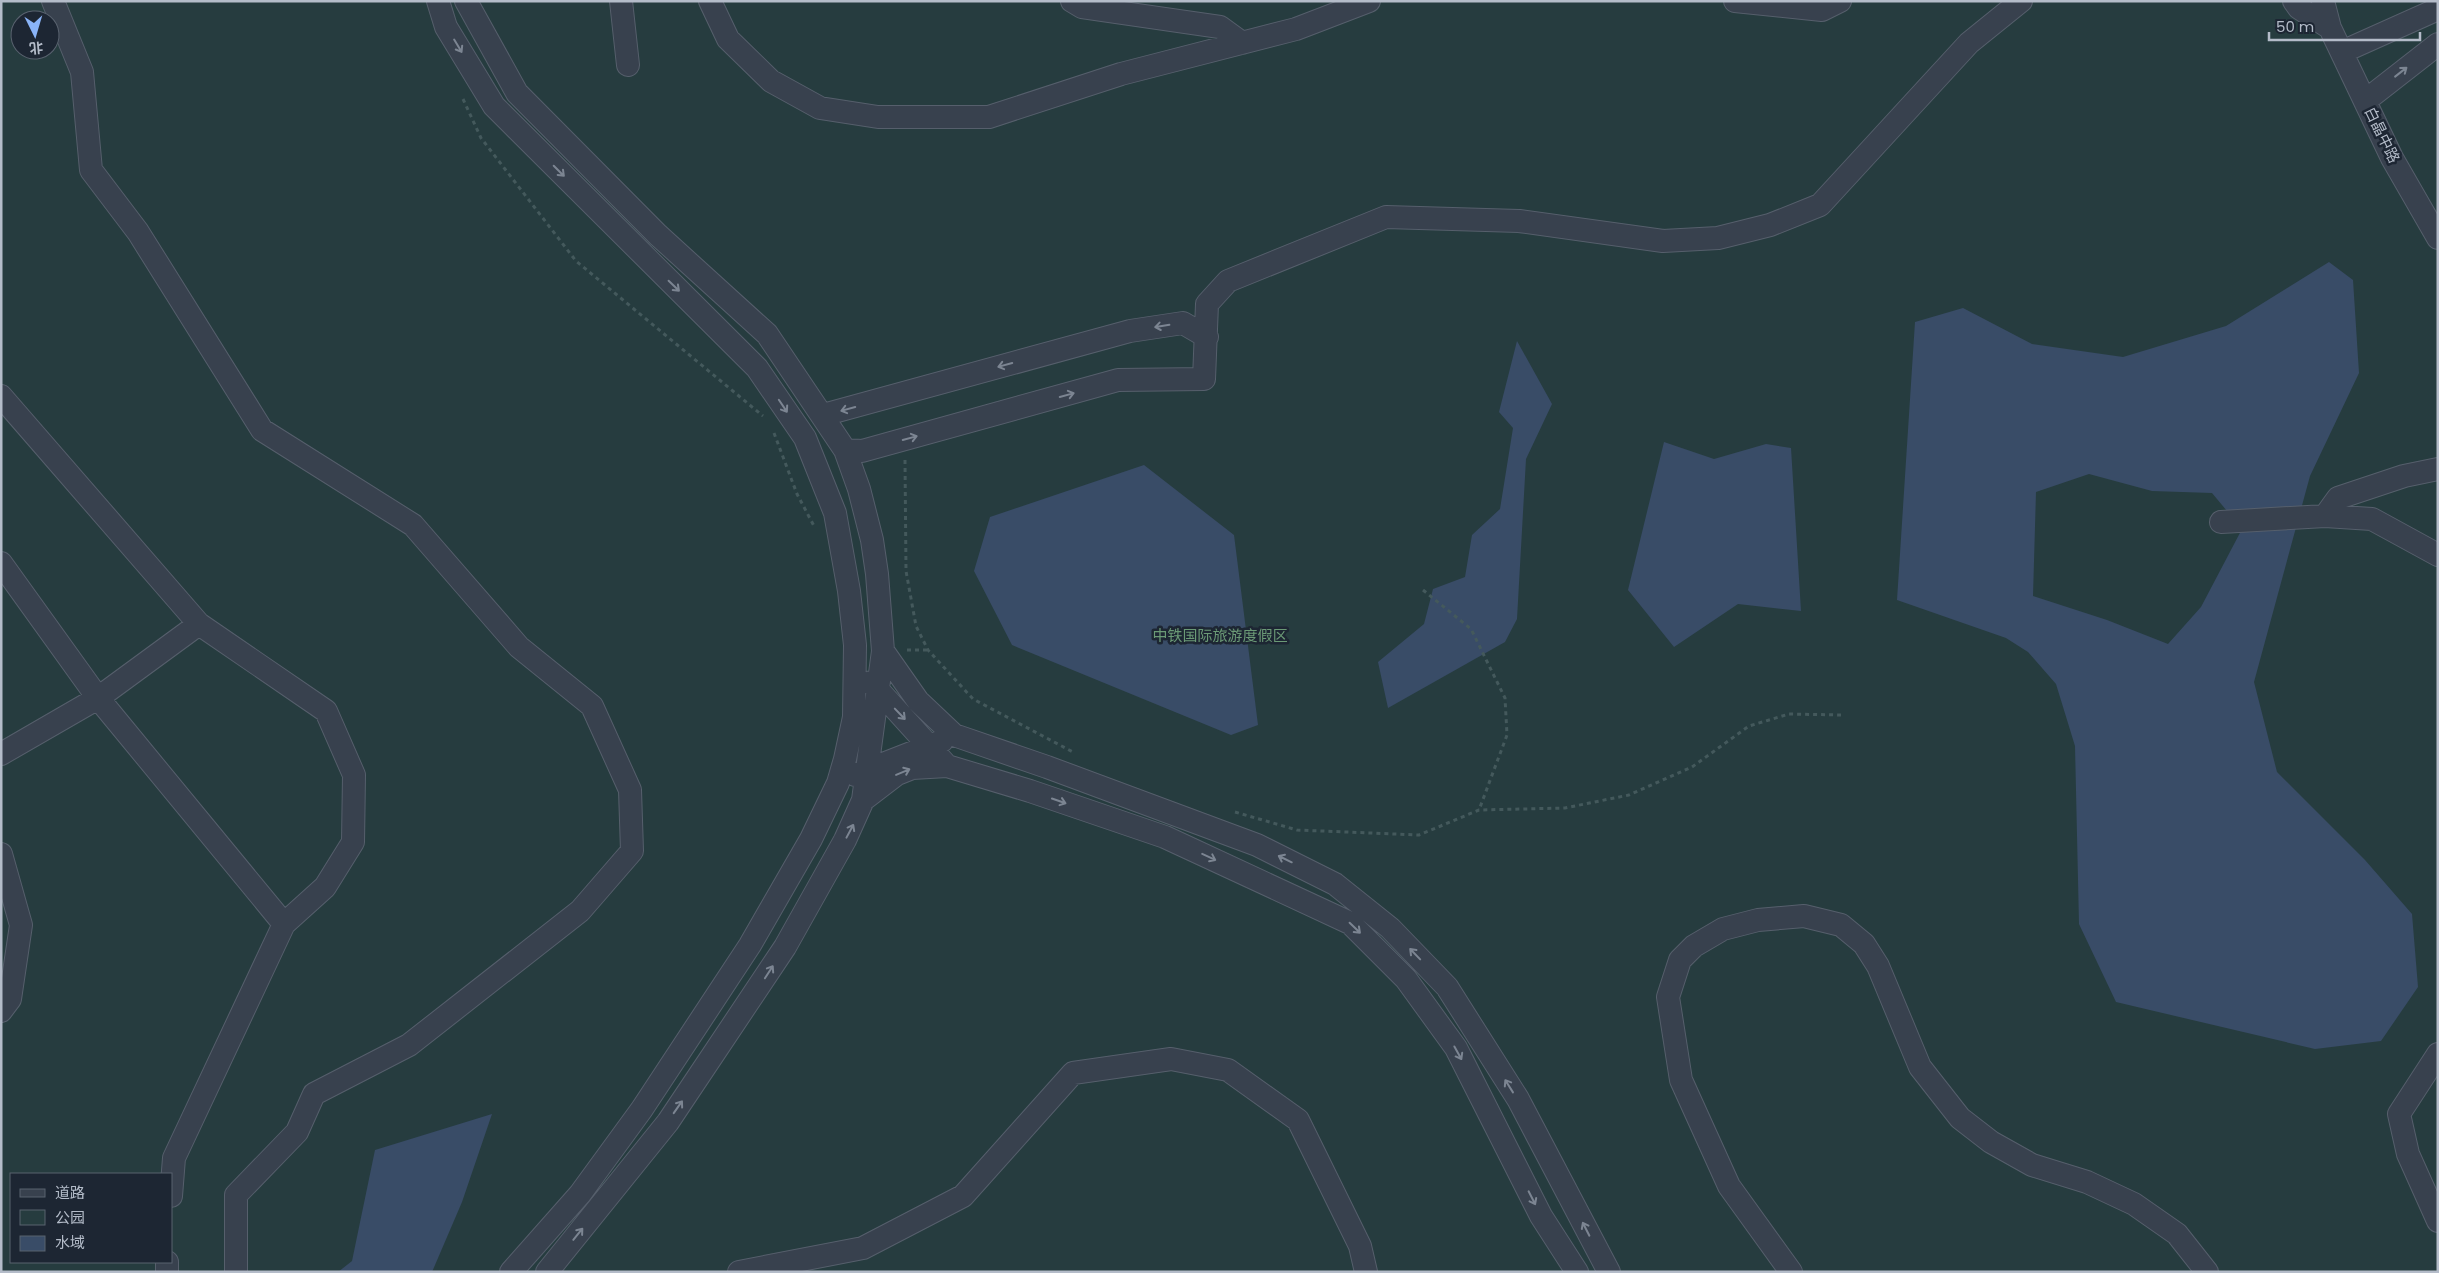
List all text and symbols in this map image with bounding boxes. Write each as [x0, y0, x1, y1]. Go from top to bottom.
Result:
north arrow [10, 10, 60, 60]
scale bar [2269, 10, 2420, 42]
text: 50 m [2276, 16, 2314, 37]
text: 北 [28, 37, 44, 59]
one-way arrow [453, 38, 463, 52]
one-way arrow [2394, 67, 2407, 78]
street label: 白晶中路 [2360, 103, 2405, 166]
one-way arrow [553, 165, 565, 177]
one-way arrow [668, 280, 680, 292]
one-way arrow [1154, 321, 1170, 331]
one-way arrow [997, 361, 1013, 371]
one-way arrow [1058, 389, 1074, 399]
one-way arrow [778, 398, 788, 412]
one-way arrow [840, 404, 856, 414]
one-way arrow [901, 432, 917, 442]
park label: 中铁国际旅游度假区 [1152, 625, 1288, 646]
one-way arrow [894, 707, 906, 720]
one-way arrow [895, 767, 910, 777]
one-way arrow [1051, 796, 1067, 806]
one-way arrow [846, 824, 855, 839]
one-way arrow [1201, 853, 1216, 863]
one-way arrow [1278, 854, 1293, 863]
one-way arrow [1348, 922, 1361, 934]
one-way arrow [1409, 948, 1421, 960]
one-way arrow [764, 965, 774, 979]
one-way arrow [1454, 1045, 1463, 1060]
one-way arrow [1504, 1079, 1514, 1093]
one-way arrow [673, 1100, 683, 1114]
legend [10, 1173, 172, 1263]
text: 道路 [55, 1182, 85, 1203]
one-way arrow [1528, 1190, 1537, 1205]
text: 公园 [55, 1207, 85, 1228]
one-way arrow [1581, 1222, 1590, 1237]
one-way arrow [572, 1228, 583, 1241]
text: 水域 [55, 1232, 85, 1253]

